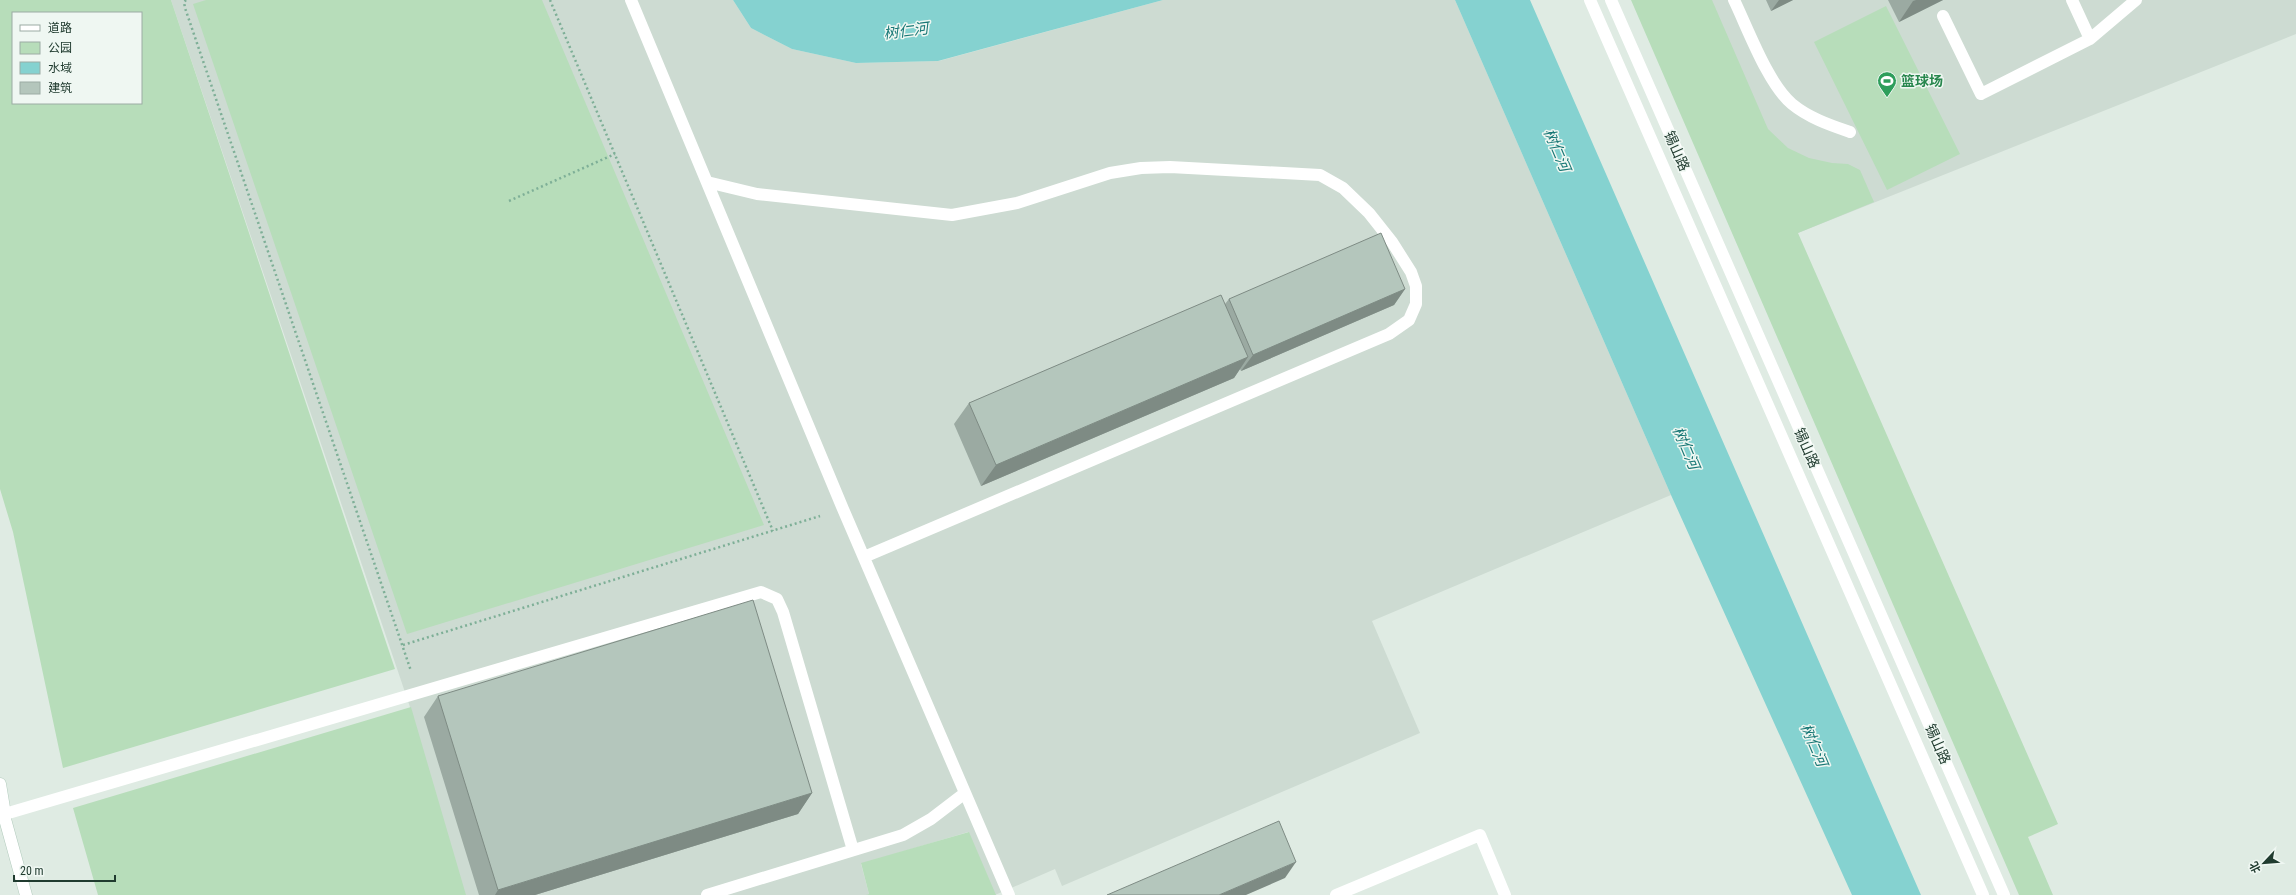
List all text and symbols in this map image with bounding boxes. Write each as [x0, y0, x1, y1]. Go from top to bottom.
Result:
legend [12, 12, 142, 104]
water label: 树仁河 [883, 19, 932, 43]
text: 道路 [48, 21, 72, 35]
text: 公园 [48, 41, 72, 55]
text: 水域 [48, 61, 72, 75]
sports icon: 篮球场 [1876, 70, 1898, 98]
place label: 篮球场 [1901, 73, 1943, 89]
text: 建筑 [48, 81, 72, 95]
water label: 树仁河 [1540, 126, 1575, 177]
street label: 锡山路 [1661, 129, 1693, 173]
water label: 树仁河 [1669, 424, 1704, 475]
street label: 锡山路 [1791, 426, 1823, 470]
water label: 树仁河 [1797, 721, 1832, 772]
street label: 锡山路 [1922, 722, 1954, 766]
north arrow [2244, 843, 2284, 883]
scale bar [14, 857, 115, 883]
text: 北 [2247, 859, 2264, 875]
text: 20 m [20, 864, 44, 878]

